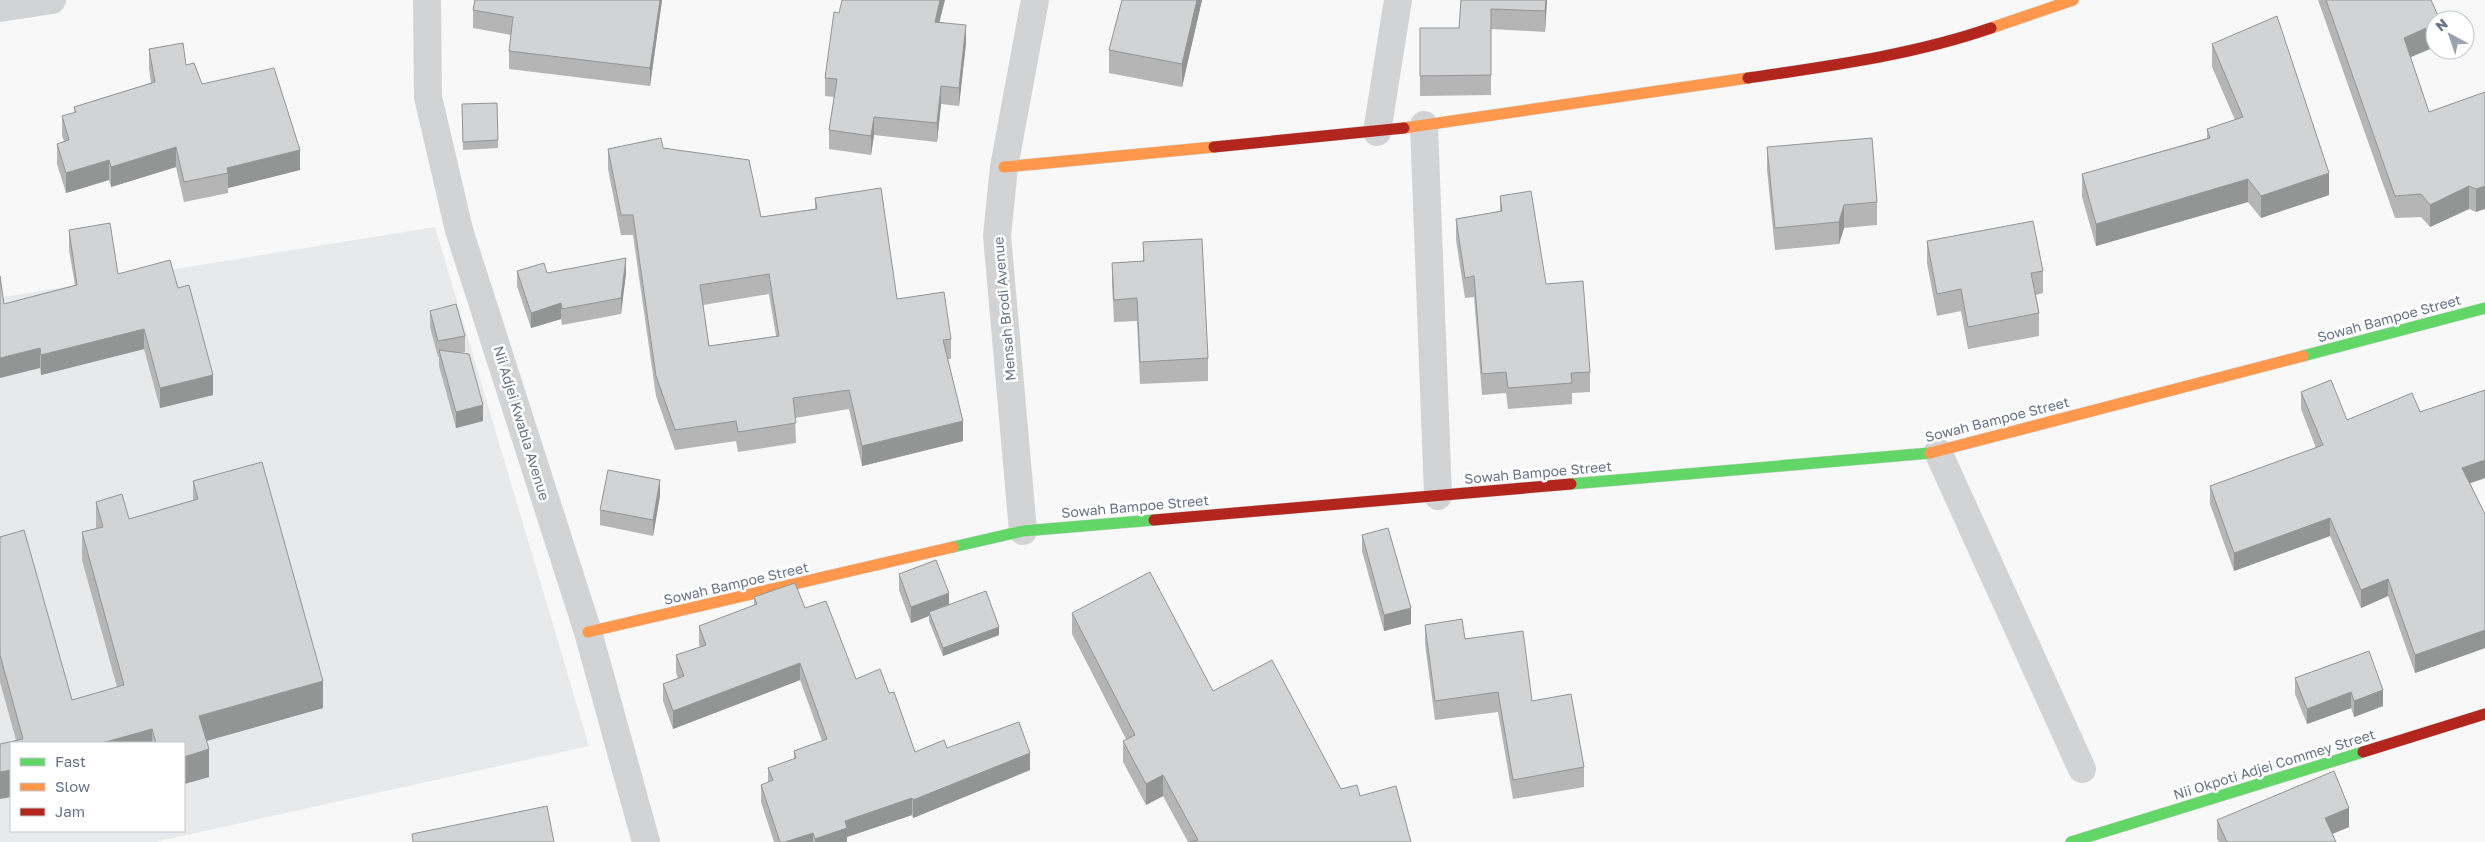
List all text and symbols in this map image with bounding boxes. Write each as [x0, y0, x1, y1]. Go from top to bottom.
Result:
north arrow [2425, 10, 2475, 60]
text: N [2432, 15, 2451, 35]
street label: Mensah Brodi Avenue [989, 236, 1019, 382]
street label: Sowah Bampoe Street [2315, 291, 2463, 345]
street label: Nii Adjei Kwabla Avenue [490, 344, 554, 502]
street label: Sowah Bampoe Street [1923, 393, 2071, 445]
street label: Sowah Bampoe Street [1464, 457, 1612, 487]
street label: Sowah Bampoe Street [1061, 491, 1209, 521]
street label: Sowah Bampoe Street [662, 558, 810, 608]
street label: Nii Okpoti Adjei Commey Street [2171, 725, 2377, 803]
legend [10, 742, 185, 832]
text: Fast [55, 752, 86, 770]
text: Slow [55, 777, 90, 795]
text: Jam [55, 802, 85, 820]

